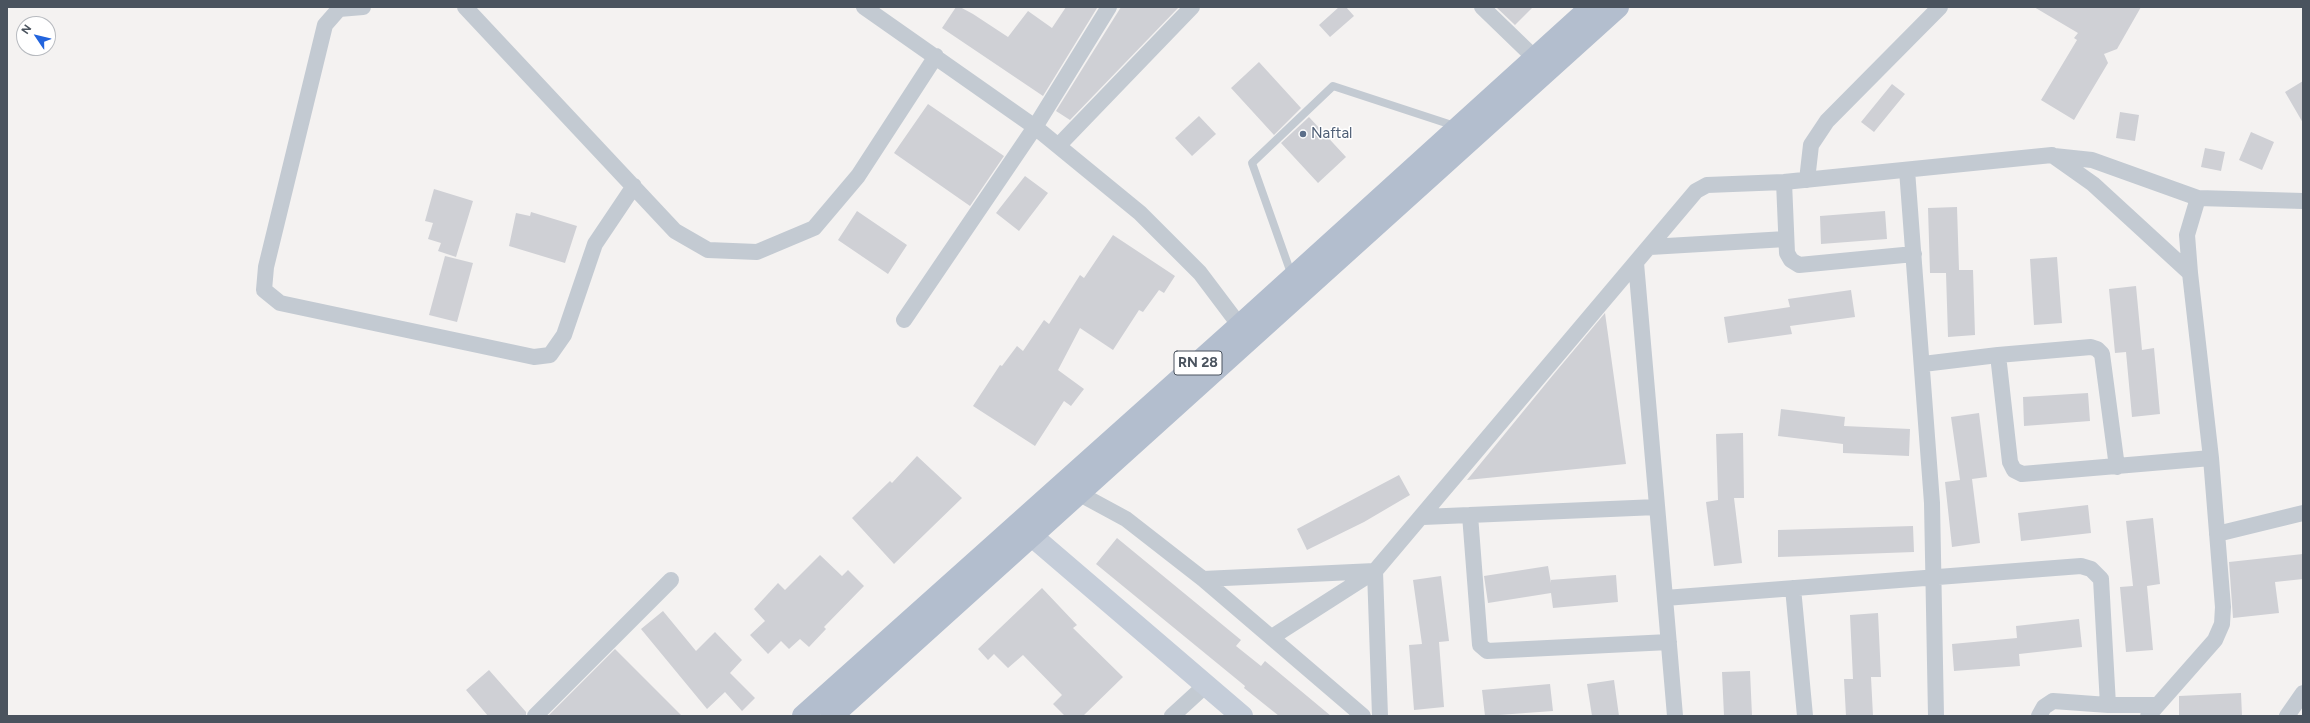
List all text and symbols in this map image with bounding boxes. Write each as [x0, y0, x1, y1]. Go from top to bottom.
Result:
north arrow [16, 16, 56, 56]
text: N [19, 22, 34, 37]
place label: Naftal [1311, 125, 1352, 143]
marker: Naftal [1298, 129, 1308, 139]
road number: RN 28 [1174, 351, 1222, 375]

